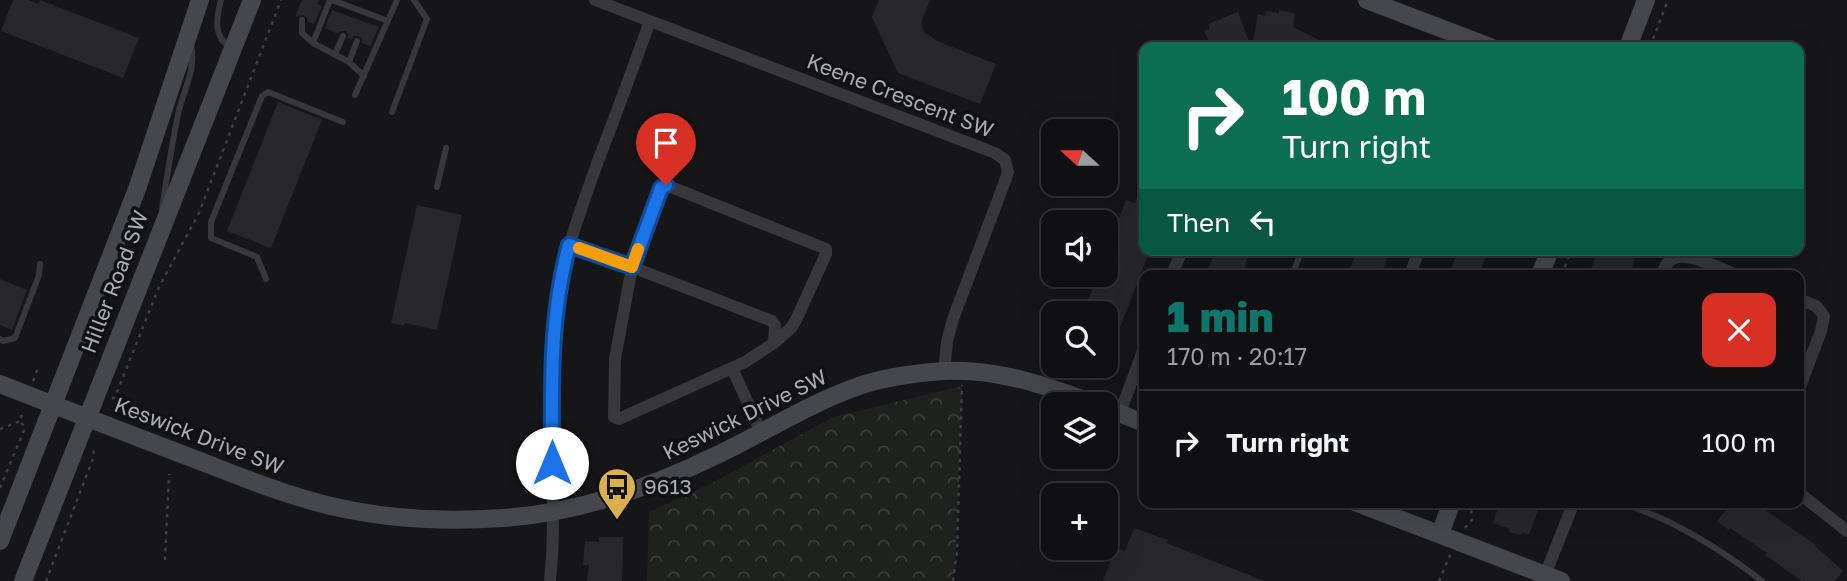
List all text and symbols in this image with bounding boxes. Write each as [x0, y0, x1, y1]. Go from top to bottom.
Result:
street label: Keene Crescent SW [803, 48, 997, 143]
text: 100 m [1282, 67, 1426, 126]
icon: right [1167, 70, 1258, 161]
pin [636, 113, 696, 185]
north arrow [1041, 119, 1118, 196]
map controls [1041, 119, 1118, 560]
icon: arrive [647, 124, 685, 162]
text: Turn right [1282, 127, 1431, 165]
icon: left [1244, 203, 1282, 241]
street label: Hiller Road SW [75, 207, 153, 357]
text: Then [1167, 207, 1230, 238]
button: sound [1041, 210, 1118, 287]
text: 1 min [1167, 291, 1274, 341]
button: close [1702, 293, 1776, 367]
button: search [1041, 301, 1118, 378]
text: 170 m · 20:17 [1167, 342, 1307, 370]
street label: Keswick Drive SW [658, 363, 831, 465]
street label: Keswick Drive SW [111, 391, 288, 479]
button: layers [1041, 392, 1118, 469]
icon: right [1167, 424, 1205, 462]
position arrow [515, 426, 589, 500]
text: Turn right [1226, 427, 1349, 458]
text: 100 m [1702, 427, 1776, 458]
bus stop icon: 9613 [596, 466, 638, 521]
place label: 9613 [644, 473, 692, 499]
button: + [1041, 483, 1118, 560]

